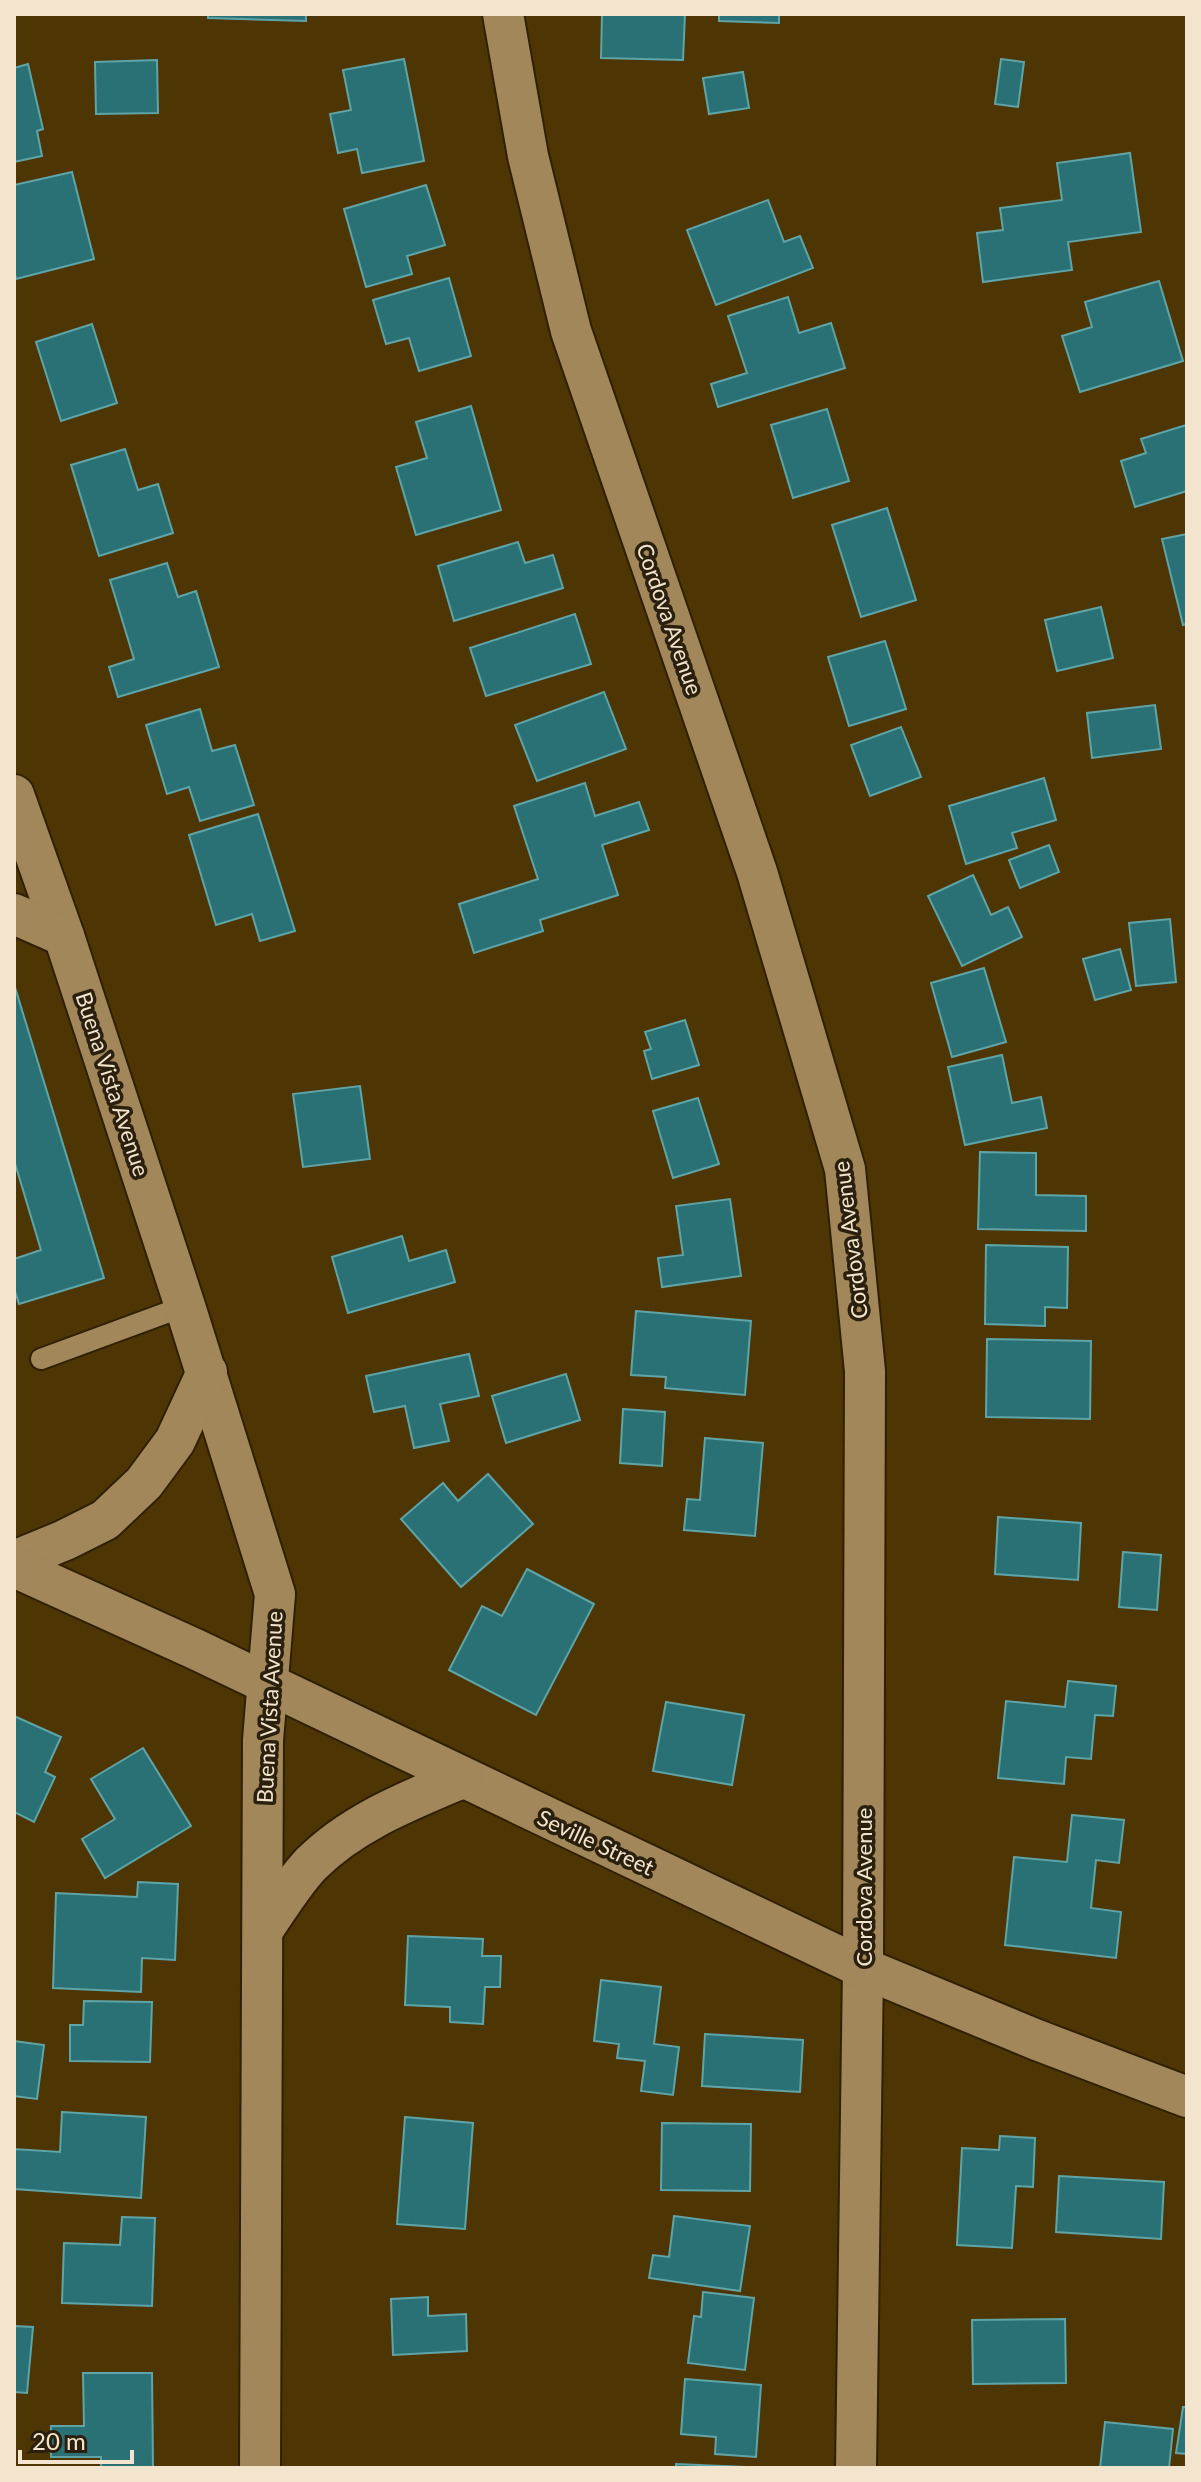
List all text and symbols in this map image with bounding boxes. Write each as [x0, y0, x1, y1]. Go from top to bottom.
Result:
street label: Cordova Avenue [631, 540, 709, 698]
street label: Buena Vista Avenue [70, 988, 156, 1180]
street label: Cordova Avenue [827, 1160, 873, 1320]
street label: Buena Vista Avenue [250, 1610, 288, 1804]
street label: Seville Street [533, 1803, 659, 1881]
street label: Cordova Avenue [850, 1808, 877, 1966]
scale bar [20, 2414, 132, 2464]
text: 20 m [32, 2426, 86, 2455]

